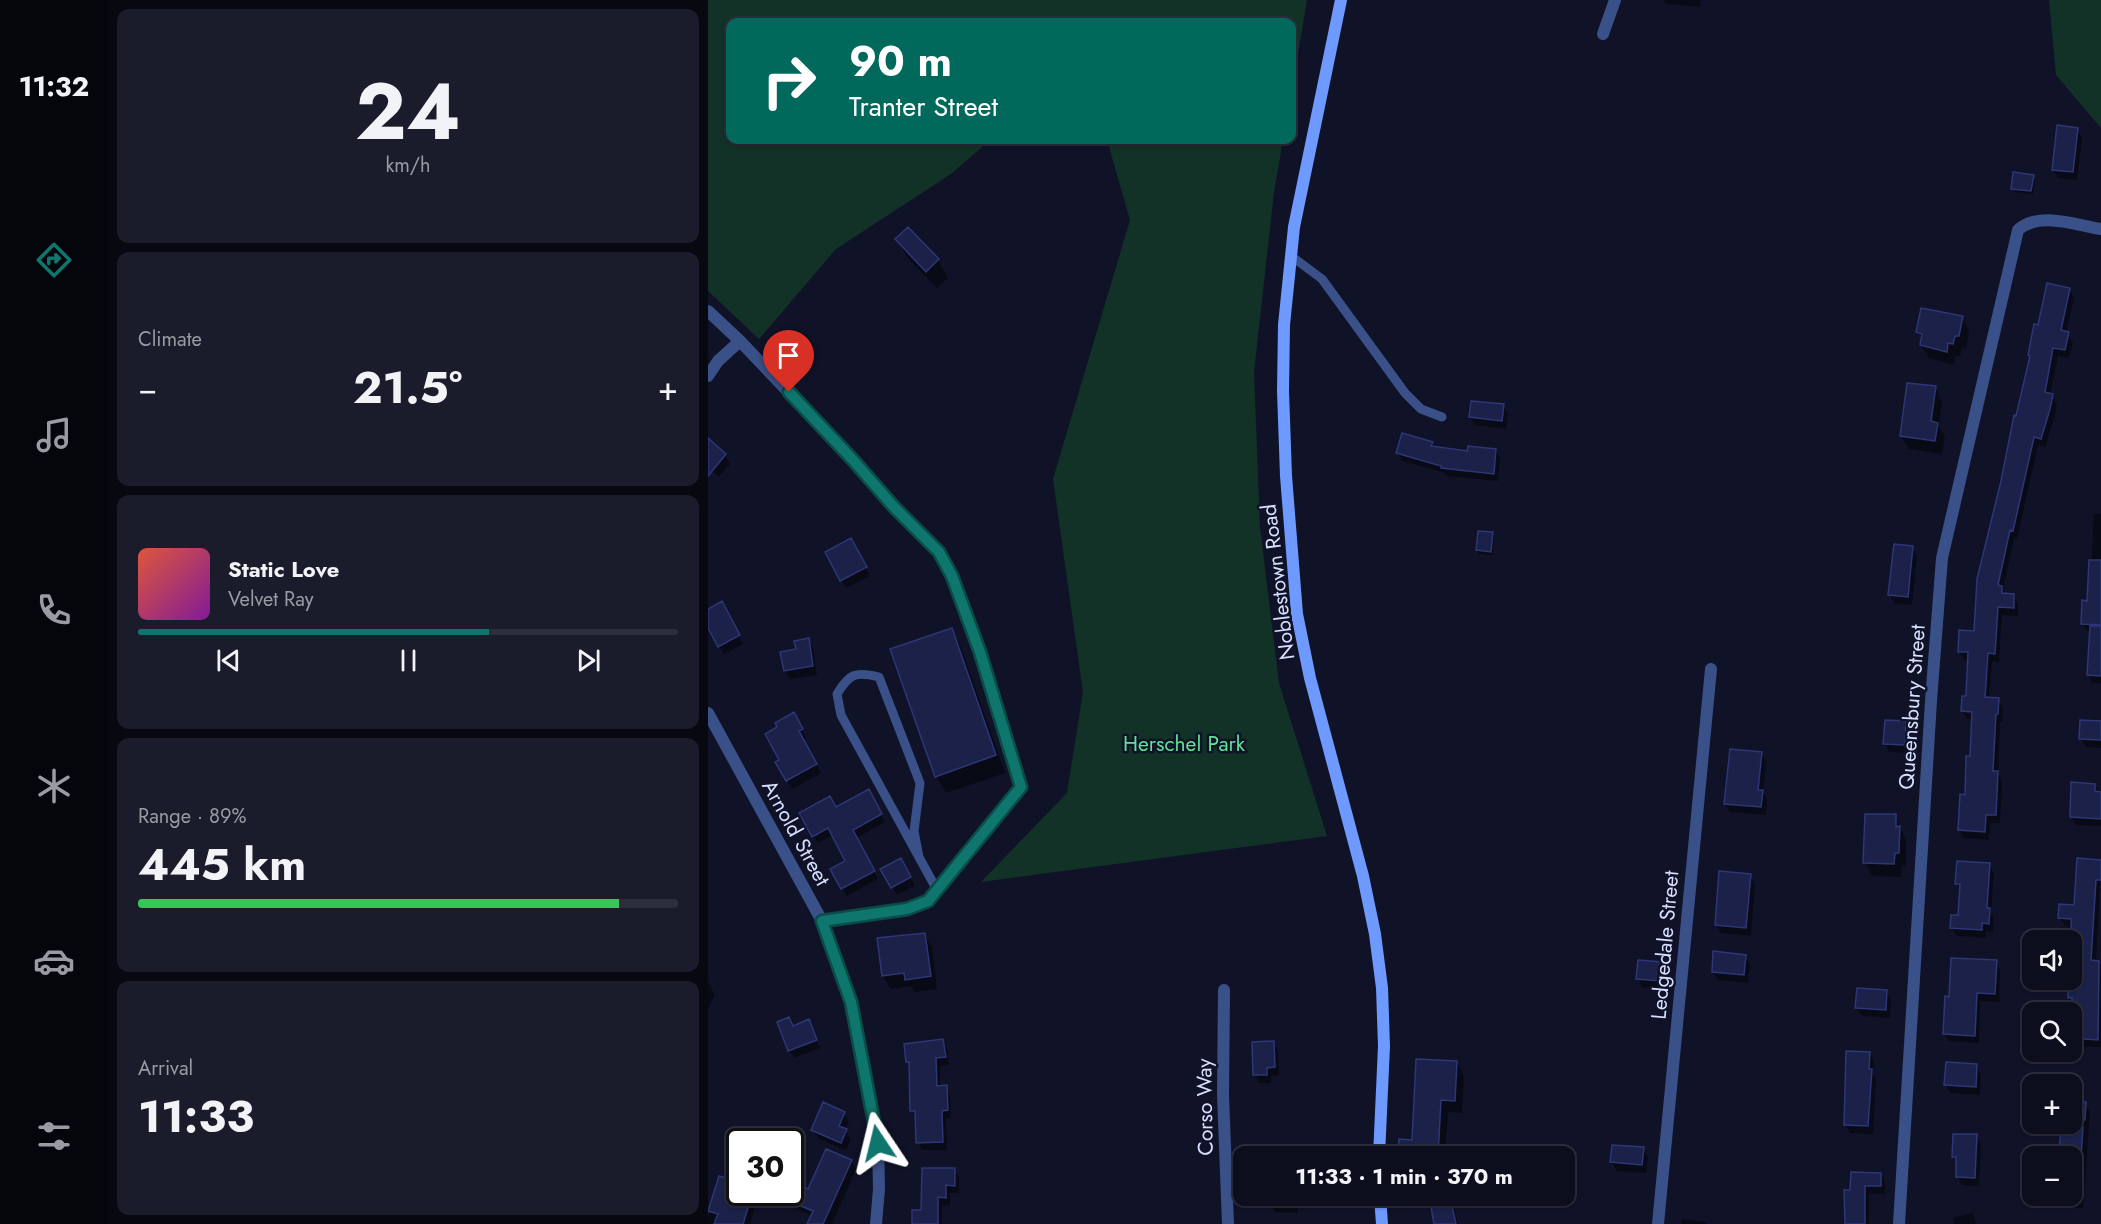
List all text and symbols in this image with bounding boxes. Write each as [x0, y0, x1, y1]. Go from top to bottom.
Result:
text: 90 m [849, 31, 952, 92]
icon: right [750, 42, 828, 120]
text: 24 [355, 56, 461, 168]
text: 11:32 [19, 67, 89, 106]
text: Tranter Street [849, 87, 998, 126]
text: km/h [385, 151, 431, 180]
icon: directions [33, 239, 75, 281]
text: Climate [138, 325, 202, 354]
pin [763, 330, 814, 392]
icon: arrive [772, 339, 805, 372]
text: 21.5° [353, 355, 462, 420]
text: − [138, 365, 157, 412]
text: + [658, 365, 678, 412]
icon: music [33, 414, 75, 456]
street label: Noblestown Road [1254, 502, 1302, 662]
text: Static Love [228, 553, 339, 585]
text: Velvet Ray [228, 585, 314, 614]
icon: phone [33, 589, 75, 631]
street label: Queensbury Street [1891, 624, 1933, 790]
icon: previous [212, 644, 245, 677]
icon: pause [392, 644, 425, 677]
icon: next [572, 644, 605, 677]
park label: Herschel Park [1123, 729, 1246, 759]
icon: climate [33, 765, 75, 807]
street label: Arnold Street [755, 775, 837, 891]
text: Range · 89% [138, 802, 246, 831]
text: 445 km [138, 832, 306, 897]
street label: Ledgedale Street [1644, 869, 1686, 1021]
map controls [2022, 930, 2082, 1206]
button: sound [2022, 930, 2082, 990]
icon: car [33, 940, 75, 982]
button: search [2022, 1002, 2082, 1062]
text: Arrival [138, 1054, 193, 1083]
street label: Corso Way [1189, 1057, 1221, 1156]
button: + [2022, 1074, 2082, 1134]
text: 11:33 [138, 1084, 254, 1149]
position arrow [846, 1111, 910, 1175]
icon: filters [33, 1115, 75, 1157]
speed limit sign: 30 [726, 1128, 804, 1206]
button: − [2022, 1146, 2082, 1206]
text: 11:33 · 1 min · 370 m [1295, 1160, 1513, 1192]

